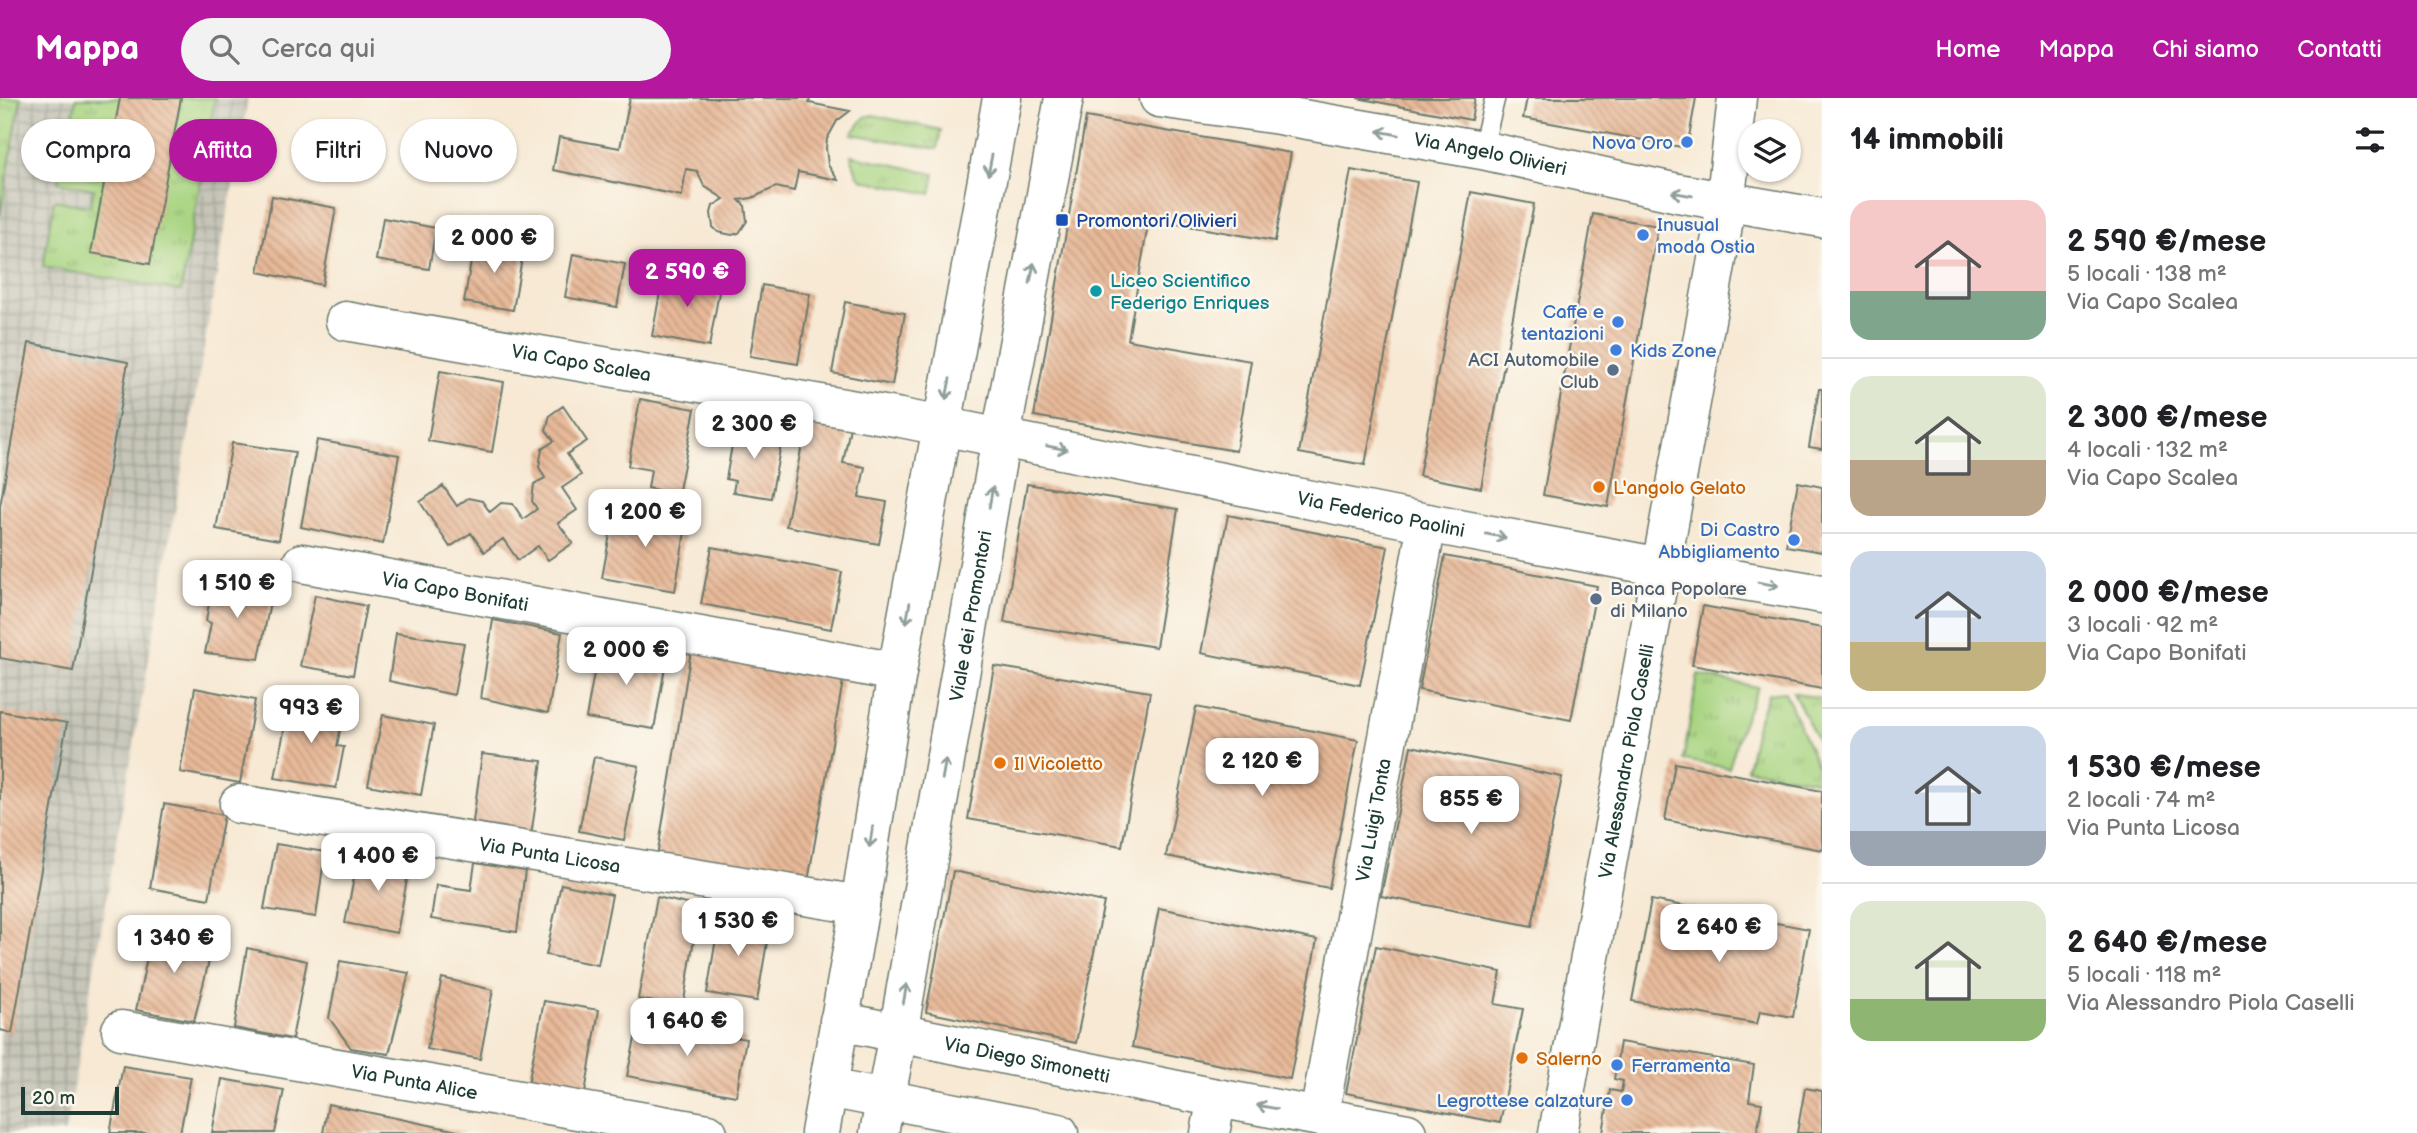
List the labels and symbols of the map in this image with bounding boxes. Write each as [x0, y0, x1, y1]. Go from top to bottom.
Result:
one-way arrow [1377, 126, 1399, 140]
street label: Via Angelo Olivieri [1412, 128, 1569, 181]
place label: Nova Oro [1591, 132, 1673, 155]
marker: Nova Oro [1679, 134, 1695, 150]
one-way arrow [983, 153, 996, 176]
one-way arrow [1671, 186, 1694, 200]
place label: Promontori/Olivieri [1076, 210, 1237, 233]
marker: Promontori/Olivieri [1054, 212, 1070, 228]
place label: Inusual moda Ostia [1657, 214, 1755, 259]
pin: 2 000 € [429, 216, 559, 275]
marker: Inusual moda Ostia [1635, 227, 1651, 243]
pin: 2 590 € [622, 250, 752, 309]
one-way arrow [1025, 262, 1039, 285]
place label: Liceo Scientifico Federigo Enriques [1110, 270, 1269, 315]
marker: Liceo Scientifico Federigo Enriques [1088, 283, 1104, 299]
place label: Caffe e tentazioni [1521, 301, 1604, 346]
marker: Caffe e tentazioni [1610, 314, 1626, 330]
street label: Via Capo Scalea [509, 340, 653, 387]
place label: Kids Zone [1630, 340, 1717, 363]
marker: Kids Zone [1608, 342, 1624, 358]
place label: ACI Automobile Club [1468, 349, 1599, 394]
marker: ACI Automobile Club [1605, 362, 1621, 378]
one-way arrow [941, 377, 955, 400]
pin: 2 300 € [689, 402, 819, 461]
one-way arrow [1045, 442, 1068, 456]
place label: L'angolo Gelato [1613, 477, 1746, 500]
marker: L'angolo Gelato [1591, 479, 1607, 495]
one-way arrow [985, 486, 998, 509]
street label: Via Federico Paolini [1295, 487, 1467, 543]
pin: 1 200 € [580, 490, 710, 549]
place label: Di Castro Abbigliamento [1658, 519, 1780, 564]
street label: Viale dei Promontori [946, 529, 998, 703]
one-way arrow [1484, 530, 1507, 544]
marker: Di Castro Abbigliamento [1786, 532, 1802, 548]
pin: 1 510 € [172, 560, 302, 620]
street label: Via Capo Bonifati [380, 568, 530, 617]
place label: Banca Popolare di Milano [1610, 578, 1747, 623]
one-way arrow [1756, 578, 1779, 592]
marker: Banca Popolare di Milano [1588, 591, 1604, 607]
one-way arrow [901, 601, 914, 624]
pin: 2 000 € [561, 628, 691, 687]
street label: Via Alessandro Piola Caselli [1595, 642, 1660, 880]
pin: 993 € [262, 686, 360, 745]
pin: 2 120 € [1197, 738, 1327, 798]
place label: Il Vicoletto [1014, 753, 1103, 776]
marker: Il Vicoletto [992, 755, 1008, 771]
street label: Via Luigi Tonta [1352, 757, 1397, 884]
one-way arrow [938, 759, 951, 781]
pin: 855 € [1422, 776, 1520, 836]
one-way arrow [864, 825, 877, 848]
street label: Via Punta Licosa [477, 833, 622, 879]
pin: 1 400 € [313, 834, 443, 893]
pin: 1 530 € [673, 898, 803, 958]
pin: 2 640 € [1654, 904, 1784, 964]
pin: 1 340 € [109, 916, 239, 975]
one-way arrow [899, 983, 912, 1006]
pin: 1 640 € [622, 998, 752, 1058]
street label: Via Diego Simonetti [942, 1033, 1112, 1089]
place label: Salerno [1536, 1048, 1602, 1071]
marker: Salerno [1514, 1050, 1530, 1066]
place label: Ferramenta [1631, 1055, 1731, 1078]
marker: Ferramenta [1609, 1057, 1625, 1073]
street label: Via Punta Alice [349, 1061, 479, 1105]
scale bar [21, 1084, 119, 1116]
place label: Legrottese calzature [1436, 1090, 1613, 1113]
marker: Legrottese calzature [1619, 1092, 1635, 1108]
one-way arrow [1256, 1100, 1279, 1113]

